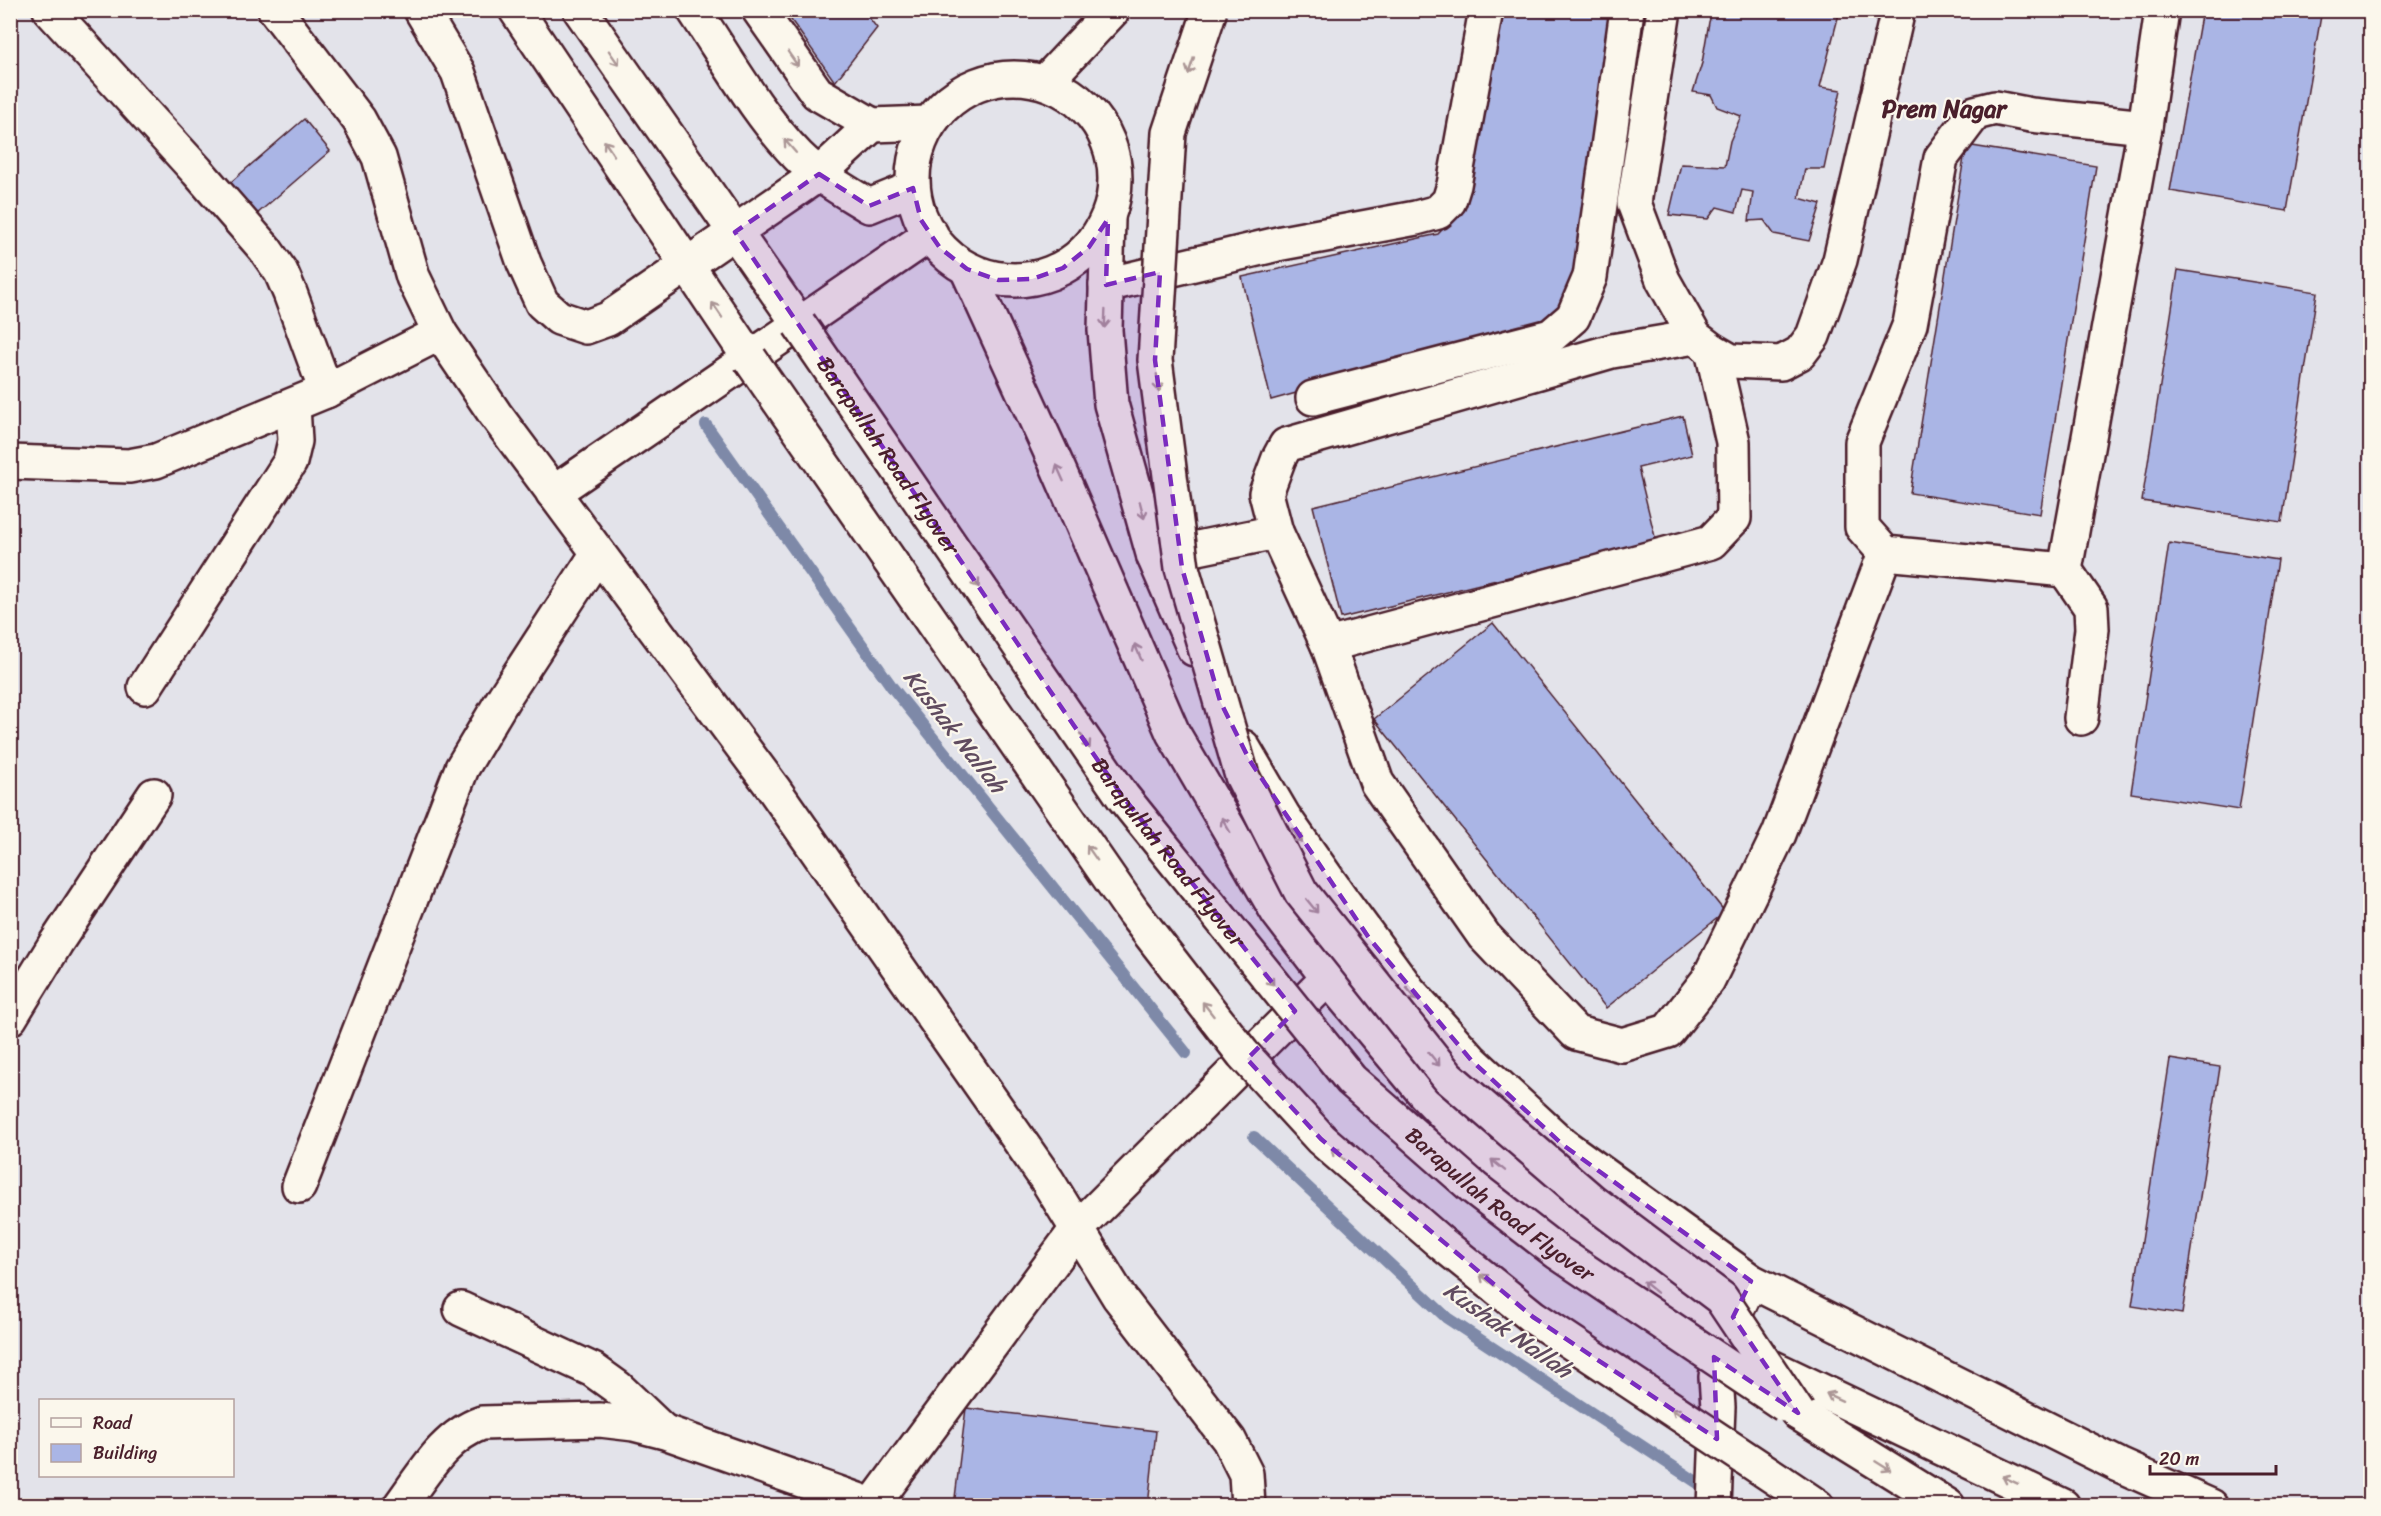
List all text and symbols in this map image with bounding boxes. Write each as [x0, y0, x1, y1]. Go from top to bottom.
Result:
one-way arrow [608, 50, 620, 66]
one-way arrow [787, 50, 799, 66]
one-way arrow [1185, 56, 1196, 75]
district label: Prem Nagar [1882, 88, 2008, 130]
one-way arrow [783, 139, 797, 154]
one-way arrow [602, 140, 614, 157]
one-way arrow [711, 302, 723, 319]
one-way arrow [1099, 309, 1111, 329]
street label: Barapullah Road Flyover [807, 348, 972, 564]
one-way arrow [1152, 372, 1163, 392]
one-way arrow [1054, 464, 1065, 482]
one-way arrow [1137, 500, 1148, 519]
one-way arrow [968, 571, 980, 587]
one-way arrow [1131, 643, 1143, 661]
water label: Kushak Nallah [893, 659, 1019, 805]
one-way arrow [1078, 732, 1091, 749]
street label: Barapullah Road Flyover [1081, 749, 1258, 958]
one-way arrow [1220, 817, 1232, 834]
one-way arrow [1291, 827, 1303, 843]
one-way arrow [1086, 845, 1098, 862]
one-way arrow [1306, 898, 1319, 914]
one-way arrow [1262, 969, 1275, 985]
one-way arrow [1405, 986, 1419, 1001]
one-way arrow [1202, 1002, 1214, 1018]
one-way arrow [1427, 1051, 1440, 1067]
street label: Barapullah Road Flyover [1396, 1116, 1605, 1293]
one-way arrow [1331, 1147, 1346, 1161]
one-way arrow [1490, 1158, 1506, 1171]
water label: Kushak Nallah [1435, 1270, 1583, 1391]
one-way arrow [1480, 1273, 1495, 1287]
one-way arrow [1642, 1280, 1658, 1293]
one-way arrow [1826, 1390, 1844, 1402]
legend [39, 1399, 234, 1477]
text: Road [93, 1407, 133, 1439]
one-way arrow [1671, 1408, 1688, 1420]
text: Building [93, 1437, 157, 1469]
scale bar [2150, 1438, 2276, 1476]
text: 20 m [2159, 1443, 2199, 1475]
one-way arrow [1874, 1460, 1891, 1472]
one-way arrow [2002, 1474, 2020, 1486]

